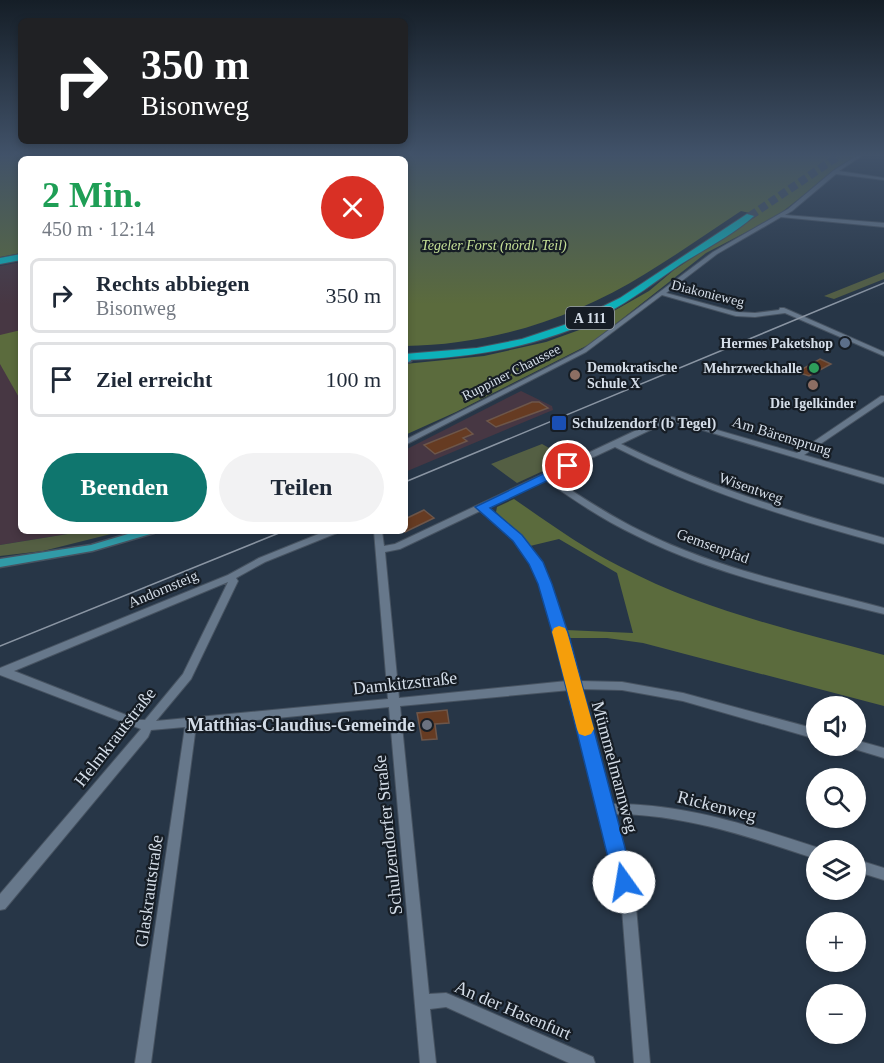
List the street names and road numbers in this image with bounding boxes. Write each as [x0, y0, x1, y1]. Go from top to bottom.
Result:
street label: Diakonieweg [670, 277, 746, 310]
road number: A 111 [566, 307, 614, 329]
street label: Ruppiner Chaussee [459, 341, 563, 404]
street label: Am Bärensprung [730, 413, 834, 459]
street label: Wisentweg [717, 470, 786, 507]
street label: Gemsenpfad [675, 526, 752, 567]
street label: Andornsteig [126, 567, 201, 611]
street label: Damkitzstraße [352, 668, 458, 698]
street label: Helmkrautstraße [70, 684, 160, 790]
street label: Mümmelmannweg [588, 699, 642, 835]
street label: Schulzendorfer Straße [370, 754, 406, 916]
street label: Rickenweg [675, 787, 759, 825]
street label: Glaskrautstraße [131, 834, 167, 948]
street label: An der Hasenfurt [452, 976, 574, 1044]

